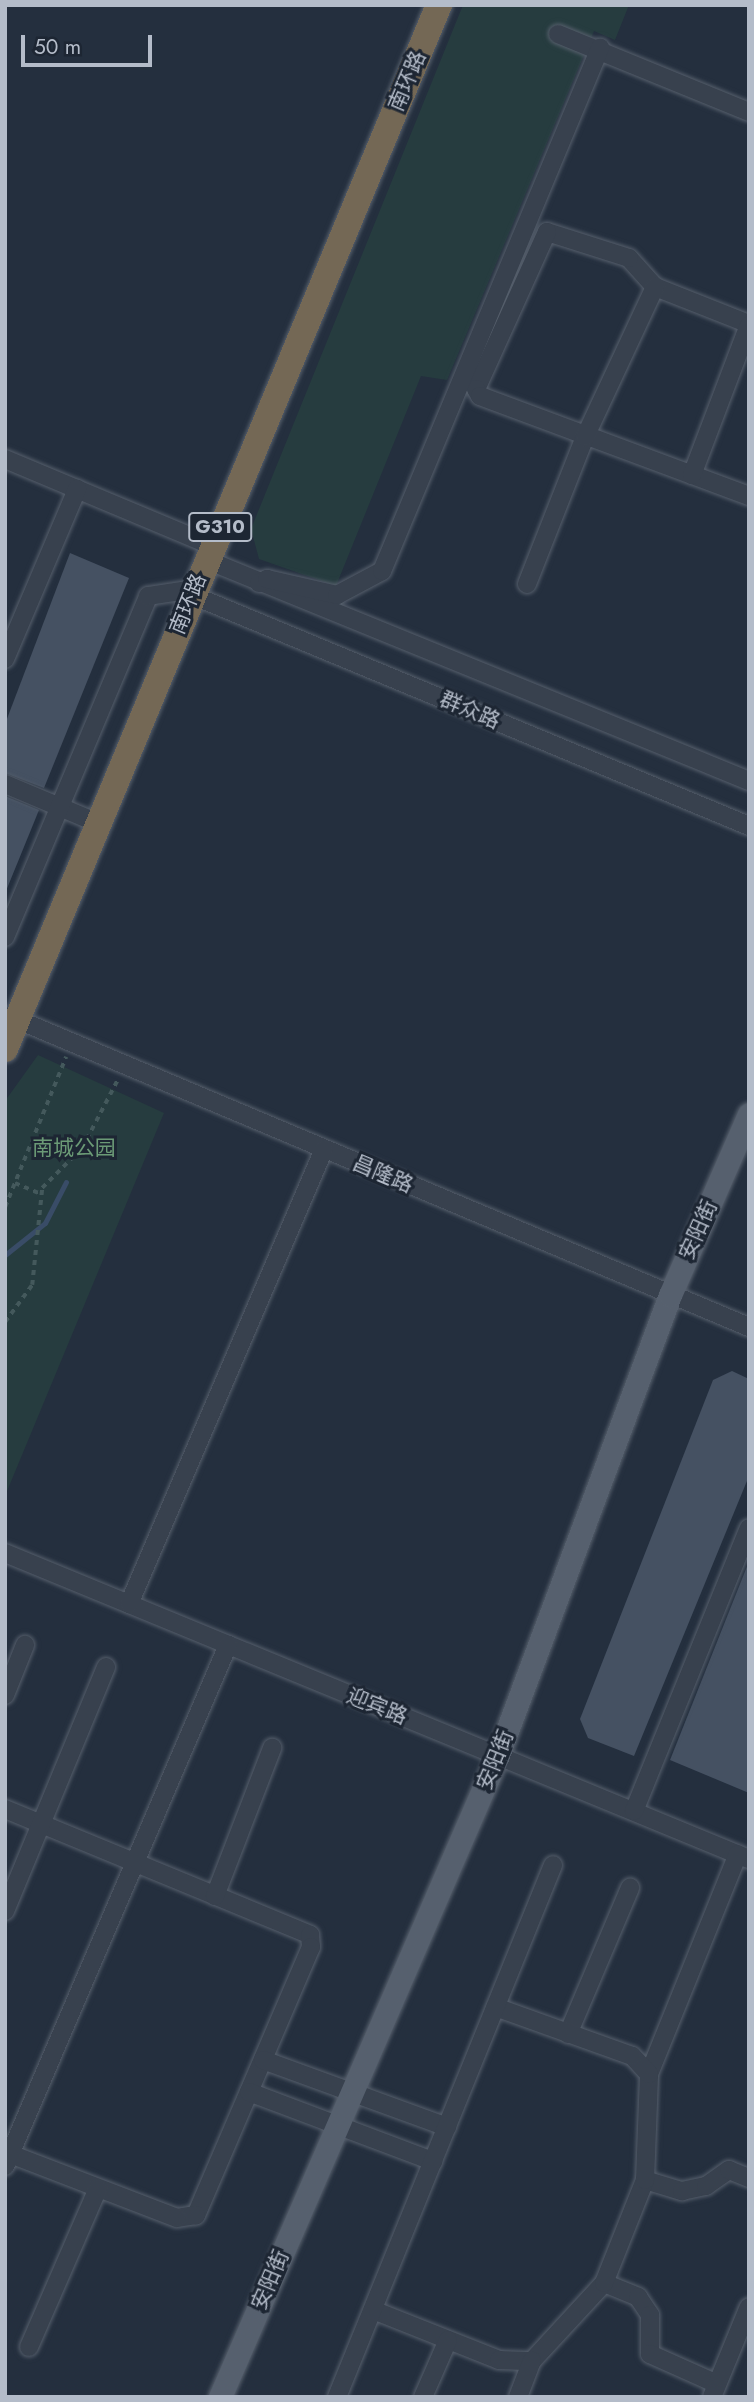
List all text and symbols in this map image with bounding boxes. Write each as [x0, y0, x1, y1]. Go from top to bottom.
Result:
scale bar [24, 21, 156, 65]
text: 50 m [34, 32, 81, 62]
street label: 南环路 [383, 47, 431, 115]
road number: G310 [187, 512, 253, 542]
street label: 南环路 [165, 570, 211, 638]
street label: 群众路 [436, 686, 504, 734]
park label: 南城公园 [32, 1135, 116, 1161]
street label: 昌隆路 [349, 1150, 417, 1198]
street label: 安阳街 [674, 1196, 722, 1264]
street label: 迎宾路 [343, 1683, 411, 1729]
street label: 安阳街 [472, 1726, 518, 1794]
street label: 安阳街 [246, 2246, 294, 2314]

